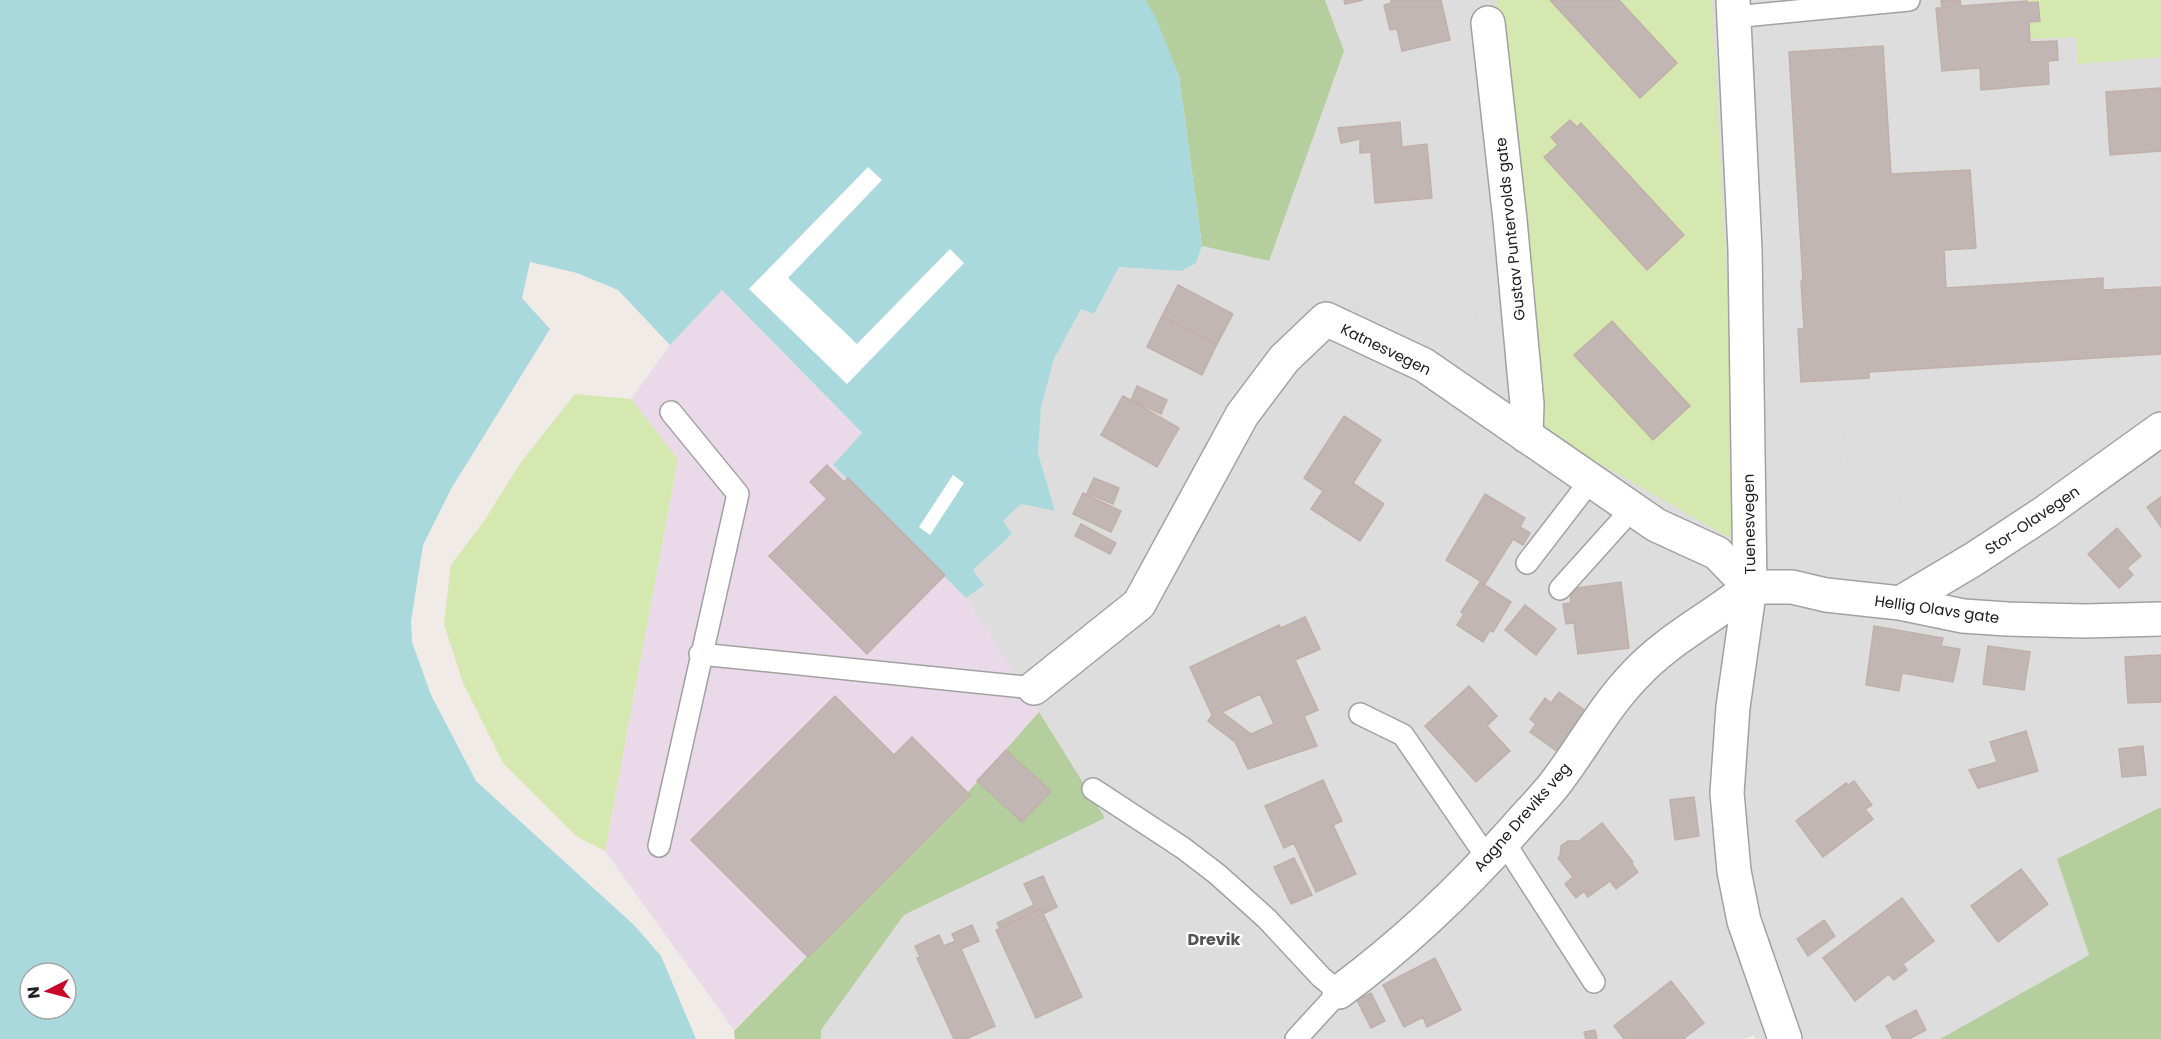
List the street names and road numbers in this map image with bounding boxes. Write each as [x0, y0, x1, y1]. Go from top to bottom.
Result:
street label: Gustav Puntervolds gate [1490, 136, 1530, 322]
street label: Katnesvegen [1337, 318, 1435, 380]
street label: Tuenesvegen [1738, 474, 1760, 574]
street label: Stor-Olavegen [1980, 481, 2084, 559]
street label: Hellig Olavs gate [1873, 590, 2001, 628]
street label: Aagne Dreviks veg [1469, 758, 1575, 876]

